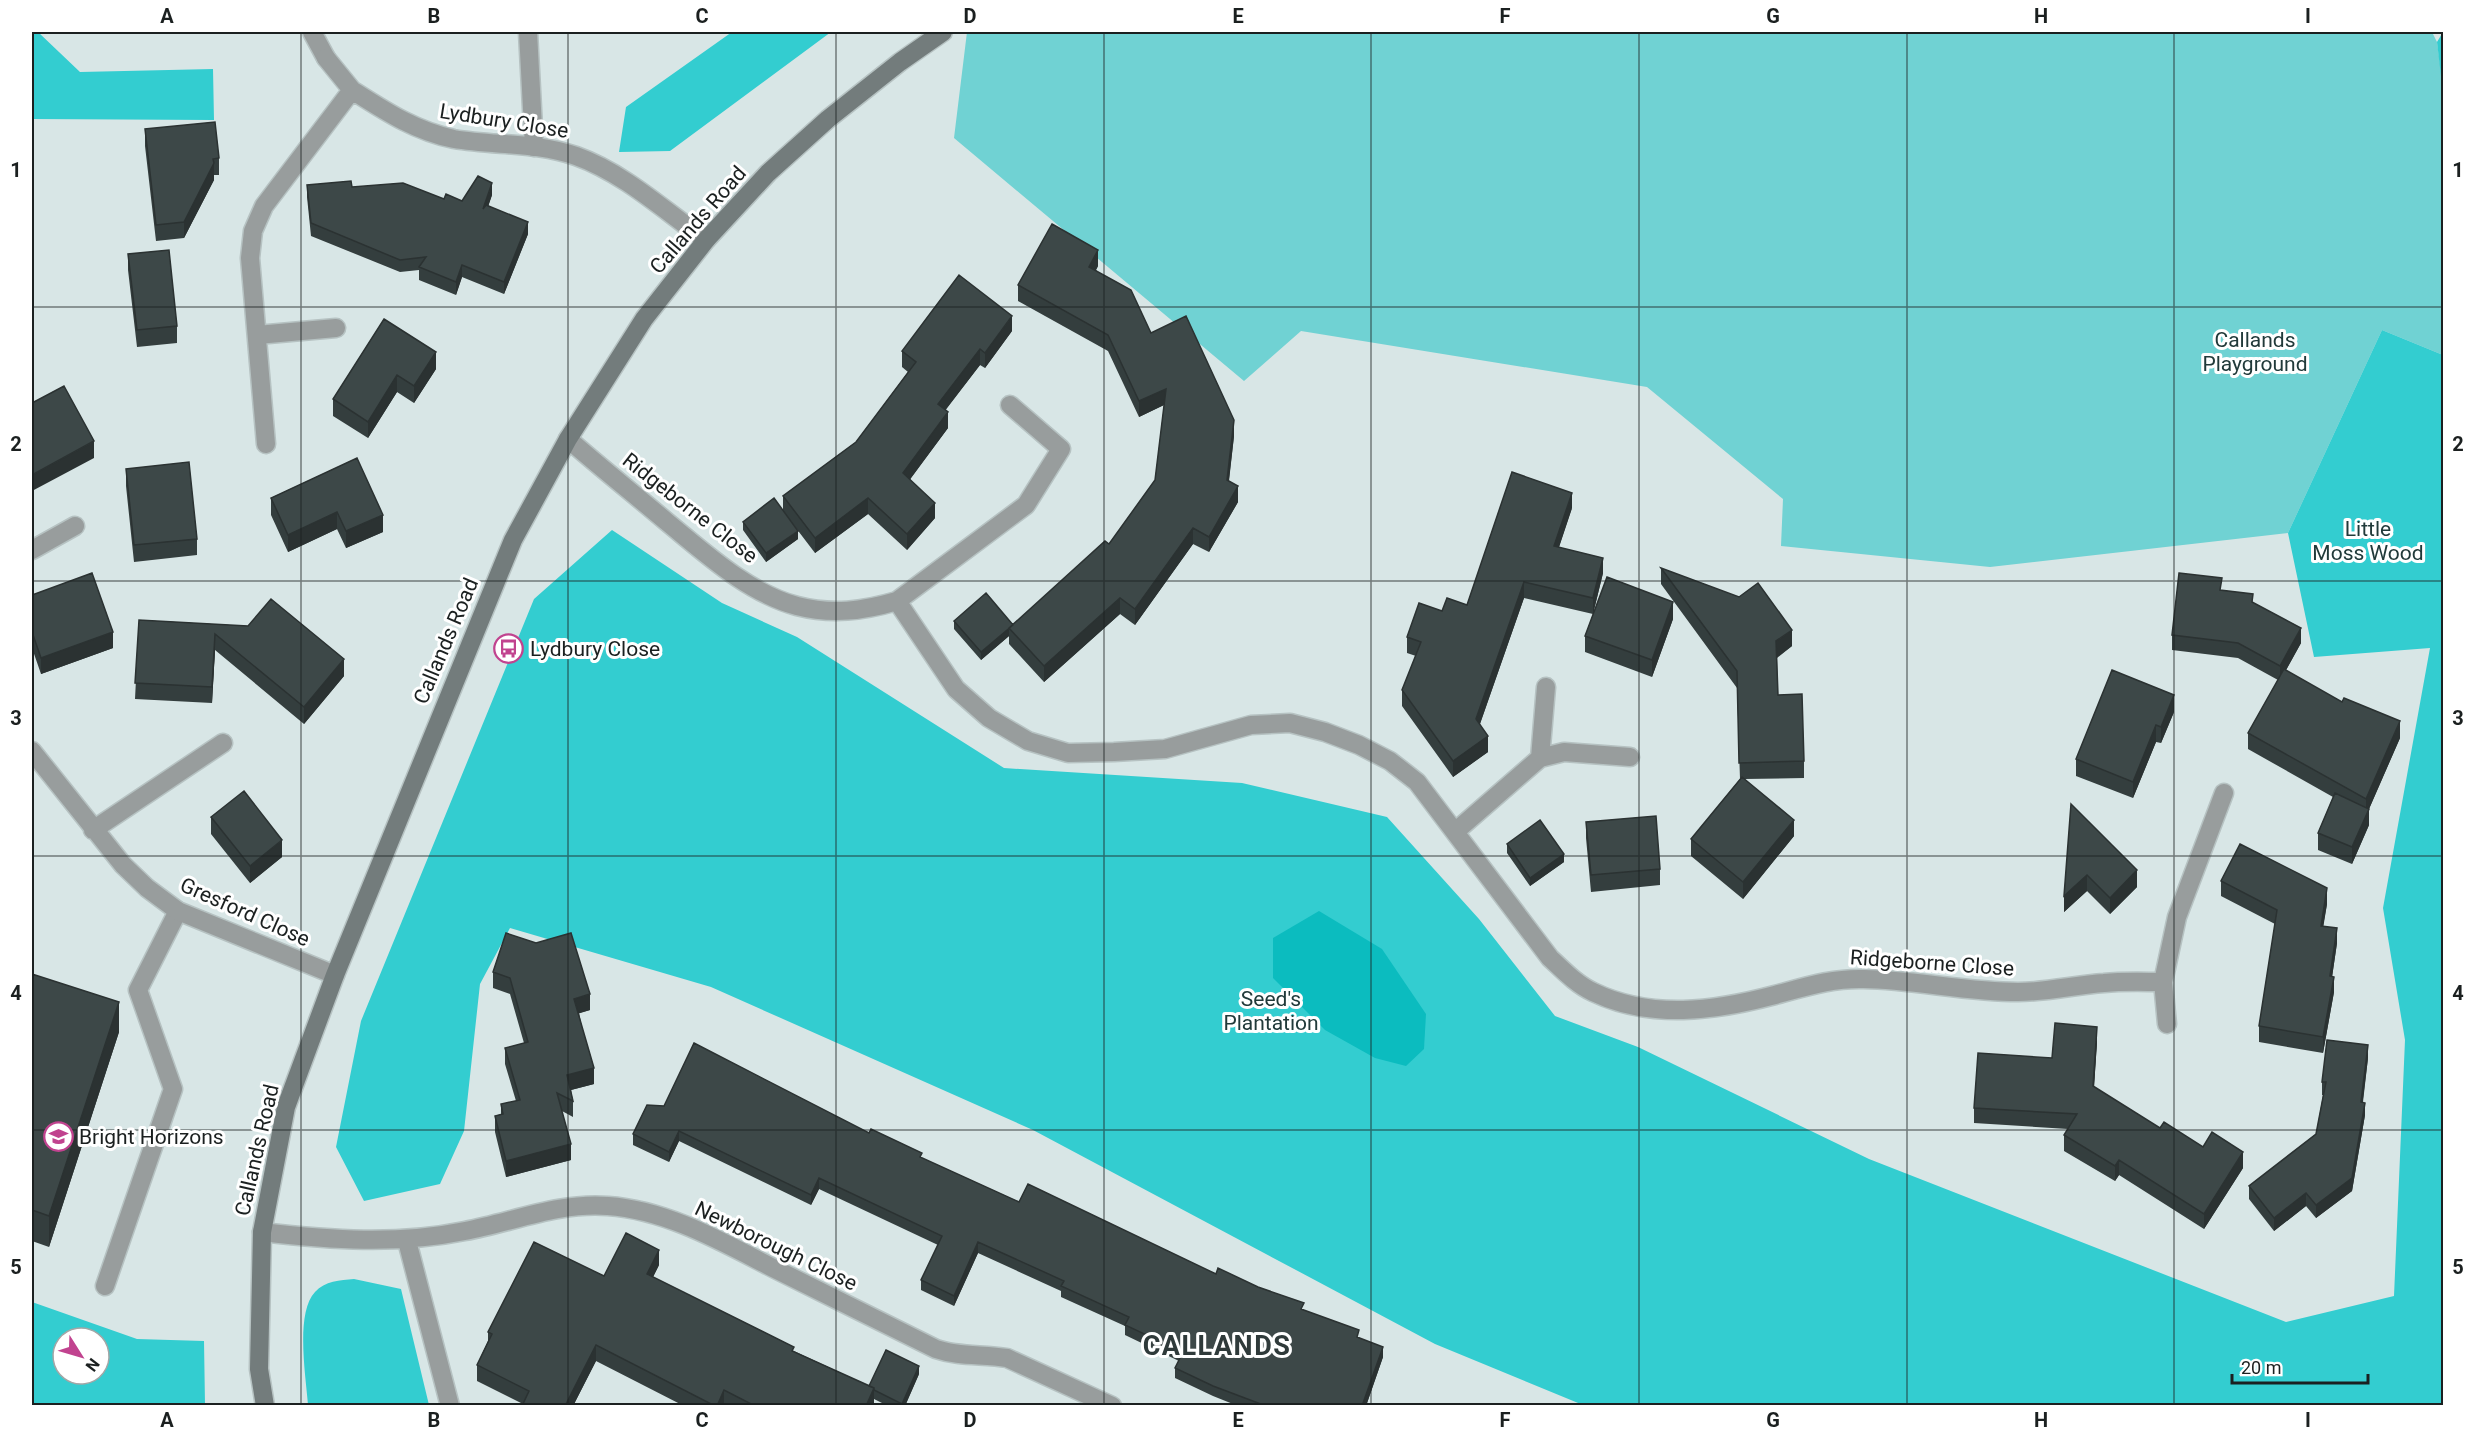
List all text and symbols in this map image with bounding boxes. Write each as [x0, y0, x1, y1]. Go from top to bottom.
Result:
text: A [160, 4, 174, 28]
text: B [428, 4, 440, 28]
text: C [695, 4, 709, 28]
text: D [964, 4, 977, 28]
text: E [1232, 4, 1244, 28]
text: F [1500, 4, 1511, 28]
text: G [1766, 4, 1780, 28]
text: H [2034, 4, 2048, 28]
text: I [2305, 4, 2311, 28]
street label: Lydbury Close [438, 99, 570, 143]
text: 1 [10, 158, 22, 182]
text: 1 [2452, 158, 2464, 182]
street label: Callands Road [645, 161, 751, 279]
park label: Callands Playground [2202, 328, 2308, 376]
text: 2 [10, 432, 22, 456]
text: 2 [2452, 432, 2464, 456]
street label: Ridgeborne Close [618, 448, 762, 568]
park label: Little Moss Wood [2312, 517, 2424, 565]
street label: Callands Road [409, 574, 483, 708]
bus stop icon: Lydbury Close [493, 633, 525, 665]
place label: Lydbury Close [530, 637, 660, 661]
text: 3 [10, 706, 22, 730]
text: 3 [2452, 706, 2464, 730]
street label: Gresford Close [177, 873, 313, 951]
street label: Ridgeborne Close [1849, 945, 2015, 981]
text: 4 [10, 981, 22, 1005]
text: 4 [2452, 981, 2464, 1005]
park label: Seed's Plantation [1223, 987, 1319, 1035]
street label: Callands Road [230, 1082, 284, 1218]
school or university icon: Bright Horizons [42, 1121, 74, 1153]
place label: Bright Horizons [79, 1125, 224, 1149]
street label: Newborough Close [691, 1196, 861, 1296]
text: 5 [10, 1255, 22, 1279]
text: 5 [2452, 1255, 2464, 1279]
north arrow [51, 1326, 111, 1386]
district label: CALLANDS [1143, 1330, 1291, 1362]
scale bar [2232, 1347, 2368, 1385]
text: N [82, 1354, 104, 1375]
text: 20 m [2241, 1357, 2281, 1378]
text: A [160, 1408, 174, 1432]
text: B [428, 1408, 440, 1432]
text: C [695, 1408, 709, 1432]
text: D [964, 1408, 977, 1432]
text: E [1232, 1408, 1244, 1432]
text: F [1500, 1408, 1511, 1432]
text: G [1766, 1408, 1780, 1432]
text: H [2034, 1408, 2048, 1432]
text: I [2305, 1408, 2311, 1432]

